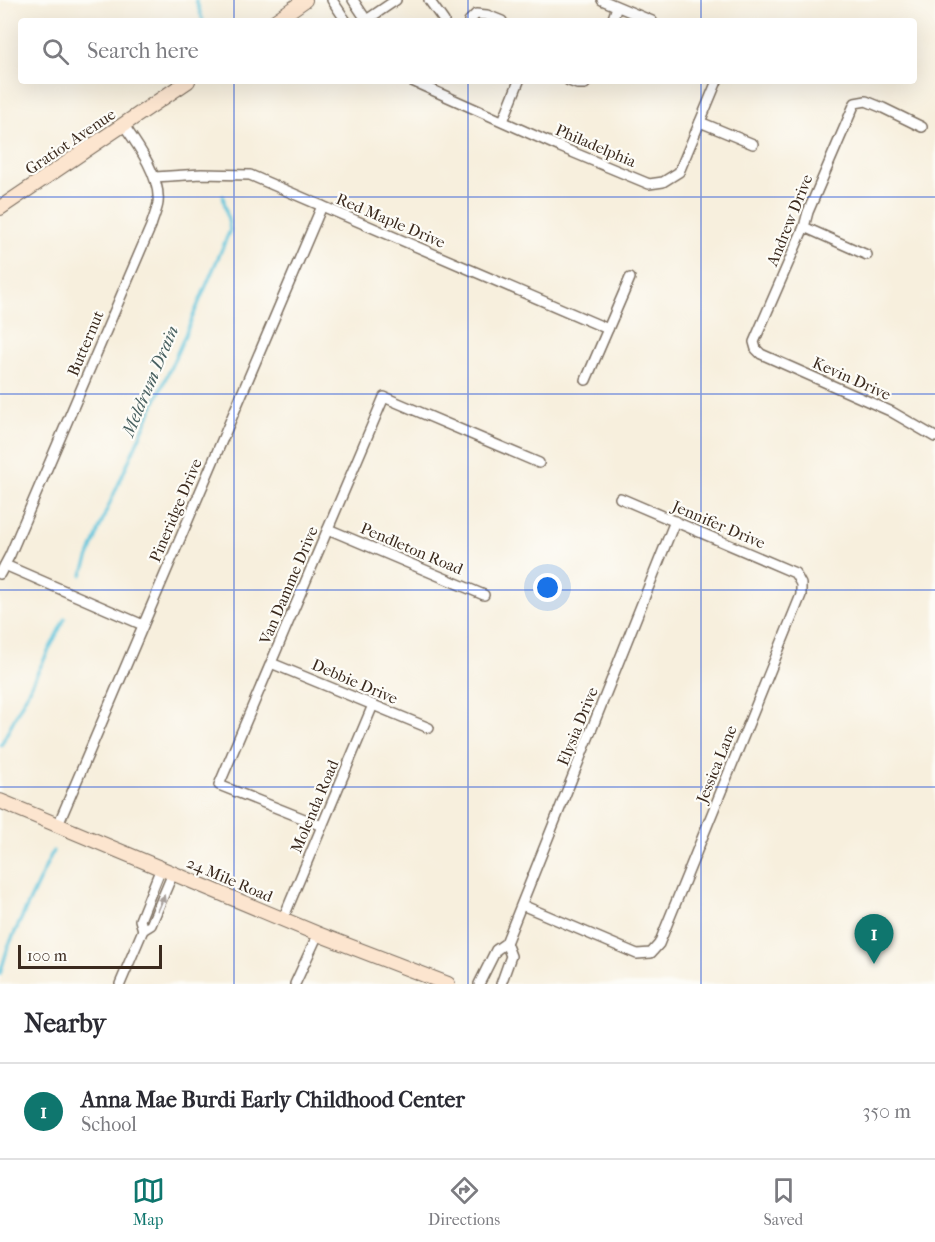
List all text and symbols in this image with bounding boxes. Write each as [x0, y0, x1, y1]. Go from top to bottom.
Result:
search box [18, 18, 917, 84]
icon: search [39, 35, 72, 68]
text: Search here [87, 38, 199, 64]
street label: Gratiot Avenue [22, 104, 119, 179]
street label: Philadelphia [553, 120, 640, 171]
street label: Andrew Drive [762, 171, 817, 270]
street label: Red Maple Drive [333, 189, 448, 252]
street label: Butternut [63, 307, 108, 379]
water label: Meldrum Drain [117, 323, 183, 442]
street label: Kevin Drive [810, 353, 894, 404]
street label: Pineridge Drive [145, 455, 206, 565]
street label: Jennifer Drive [668, 496, 768, 553]
street label: Pendleton Road [358, 518, 466, 579]
street label: Van Damme Drive [255, 523, 322, 648]
your location [533, 573, 562, 602]
street label: Debbie Drive [309, 655, 401, 708]
street label: Elysia Drive [553, 684, 602, 768]
street label: Jessica Lane [692, 722, 741, 808]
street label: Molenda Road [286, 757, 343, 855]
street label: 24 Mile Road [184, 853, 276, 906]
one-way arrow [156, 893, 166, 911]
pin: 1 [854, 914, 894, 964]
scale bar [18, 942, 162, 970]
text: 100 m [27, 946, 67, 965]
text: Nearby [24, 1008, 106, 1039]
text: Anna Mae Burdi Early Childhood Center [81, 1087, 465, 1113]
text: 1 [40, 1100, 47, 1123]
text: 350 m [862, 1100, 911, 1123]
text: School [81, 1113, 137, 1136]
tab: Map [132, 1174, 165, 1229]
tab: Directions [428, 1174, 500, 1229]
tab: Saved [764, 1174, 803, 1229]

